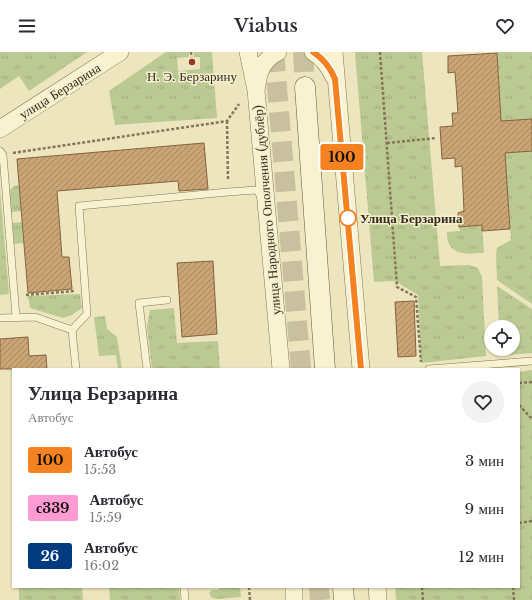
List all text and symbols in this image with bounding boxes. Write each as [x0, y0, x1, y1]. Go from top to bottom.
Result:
icon: menu [16, 15, 38, 37]
text: Viabus [234, 15, 298, 37]
icon: heart [494, 15, 516, 37]
marker: Н. Э. Берзарину [187, 57, 197, 67]
street label: улица Берзарина [16, 59, 104, 123]
place label: Н. Э. Берзарину [147, 68, 238, 85]
street label: улица Народного Ополчения (дублёр) [249, 104, 285, 316]
line badge: 100 [319, 144, 365, 170]
text: 100 [328, 148, 356, 166]
marker: Улица Берзарина [339, 209, 357, 227]
place label: Улица Берзарина [360, 210, 463, 227]
map controls [484, 320, 520, 356]
button: locate [484, 320, 520, 356]
button: heart [462, 381, 504, 423]
text: Улица Берзарина [28, 382, 178, 405]
text: Автобус [28, 409, 74, 426]
text: Автобус [84, 442, 138, 461]
text: 100 [36, 451, 64, 469]
text: 3 мин [465, 451, 504, 470]
text: 15:53 [84, 461, 116, 478]
text: Автобус [90, 490, 143, 509]
text: с339 [36, 499, 70, 517]
text: 9 мин [465, 499, 504, 518]
text: 15:59 [90, 509, 122, 526]
text: Автобус [84, 538, 138, 557]
text: 26 [41, 547, 59, 565]
text: 12 мин [458, 547, 504, 566]
text: 16:02 [84, 557, 119, 574]

